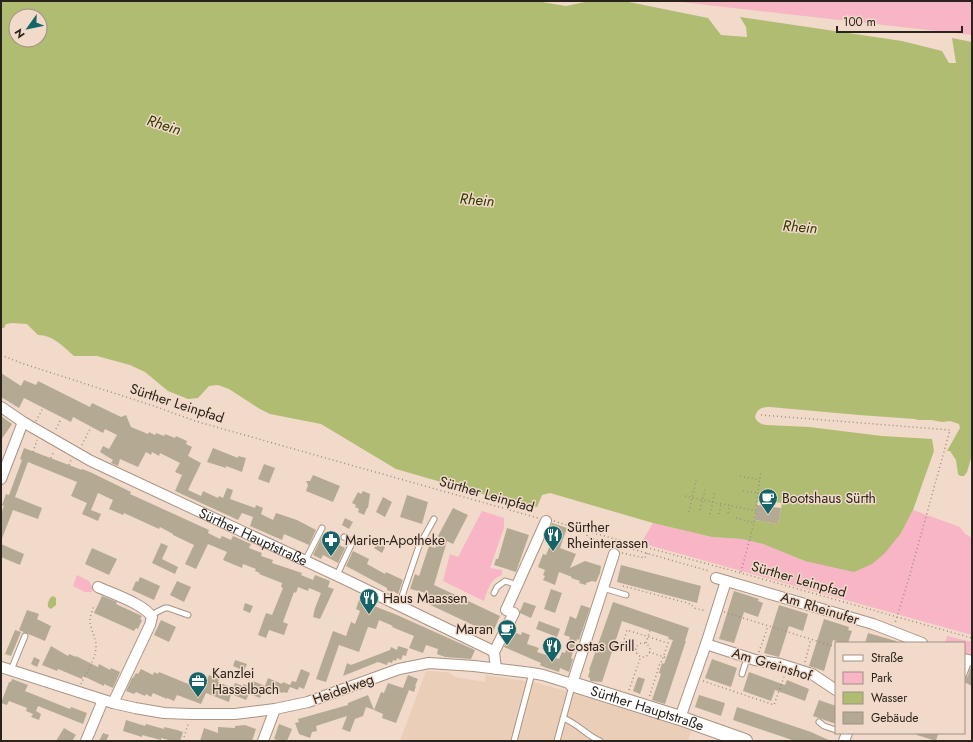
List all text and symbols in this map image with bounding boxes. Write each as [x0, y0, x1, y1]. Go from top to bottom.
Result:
north arrow [8, 8, 48, 48]
scale bar [837, 8, 962, 34]
text: 100 m [843, 13, 876, 31]
text: N [11, 25, 29, 41]
water label: Rhein [144, 109, 184, 141]
water label: Rhein [459, 188, 495, 212]
water label: Rhein [782, 215, 818, 239]
street label: Sürther Leinpfad [127, 378, 227, 428]
street label: Sürther Leinpfad [437, 471, 537, 517]
cafe icon: Bootshaus Sürth [757, 487, 779, 515]
place label: Bootshaus Sürth [782, 488, 876, 508]
street label: Sürther Hauptstraße [196, 503, 311, 571]
place label: Sürther Rheinterassen [567, 517, 648, 553]
restaurant icon: Sürther Rheinterassen [542, 524, 564, 552]
pharmacy icon: Marien-Apotheke [320, 529, 342, 557]
place label: Marien-Apotheke [345, 530, 445, 550]
street label: Sürther Leinpfad [749, 556, 849, 602]
restaurant icon: Haus Maassen [358, 587, 380, 615]
street label: Am Rheinufer [778, 587, 862, 629]
place label: Haus Maassen [383, 588, 468, 608]
cafe icon: Maran [496, 618, 518, 646]
place label: Maran [456, 619, 493, 639]
restaurant icon: Costas Grill [541, 635, 563, 663]
place label: Costas Grill [566, 636, 635, 656]
street label: Am Greinshof [730, 642, 815, 686]
legend [835, 642, 965, 734]
text: Straße [871, 649, 903, 667]
place label: Kanzlei Hasselbach [212, 663, 279, 699]
street label: Heidelweg [310, 669, 376, 709]
text: Park [871, 669, 893, 687]
office icon: Kanzlei Hasselbach [187, 670, 209, 698]
street label: Sürther Hauptstraße [588, 680, 707, 736]
text: Wasser [871, 689, 908, 707]
text: Gebäude [871, 709, 918, 727]

